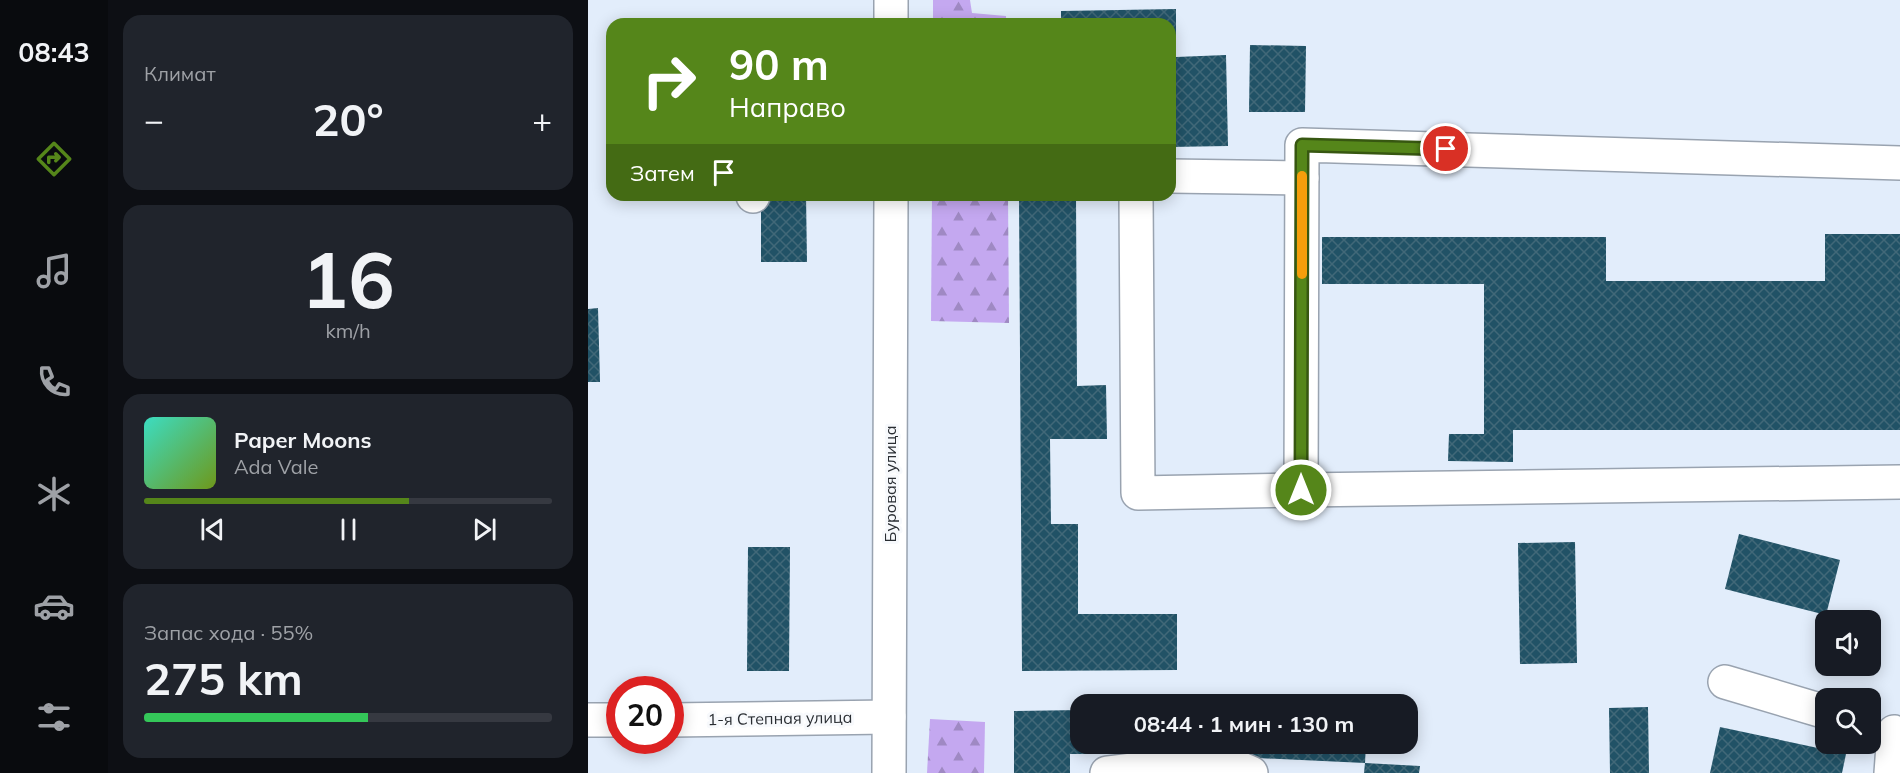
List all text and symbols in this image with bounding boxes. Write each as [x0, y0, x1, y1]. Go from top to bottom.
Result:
text: 08:43 [18, 35, 90, 69]
text: 90 m [729, 38, 829, 91]
icon: right [630, 42, 708, 120]
text: Климат [144, 61, 216, 86]
text: Направо [729, 90, 846, 124]
text: 20° [312, 91, 384, 147]
text: − [144, 99, 164, 140]
text: + [532, 99, 552, 140]
pin [1420, 123, 1471, 174]
icon: arrive [1429, 132, 1462, 165]
icon: directions [33, 138, 75, 180]
icon: arrive [707, 156, 740, 189]
text: Затем [630, 159, 695, 187]
text: 16 [301, 230, 395, 328]
icon: music [33, 250, 75, 292]
text: km/h [325, 318, 371, 343]
icon: phone [33, 361, 75, 403]
text: Paper Moons [234, 426, 372, 454]
street label: Буровая улица [880, 426, 900, 542]
text: Ada Vale [234, 454, 318, 479]
position arrow [1269, 458, 1333, 522]
icon: climate [33, 473, 75, 515]
icon: previous [196, 513, 229, 546]
icon: pause [332, 513, 365, 546]
icon: next [468, 513, 501, 546]
icon: car [33, 585, 75, 627]
map controls [1815, 610, 1881, 754]
button: sound [1815, 610, 1881, 676]
text: Запас хода · 55% [144, 620, 313, 645]
text: 275 km [144, 650, 303, 706]
speed limit sign: 20 [606, 676, 684, 754]
button: search [1815, 688, 1881, 754]
icon: filters [33, 696, 75, 738]
street label: 1-я Степная улица [707, 707, 853, 729]
text: 08:44 · 1 мин · 130 m [1134, 710, 1354, 738]

